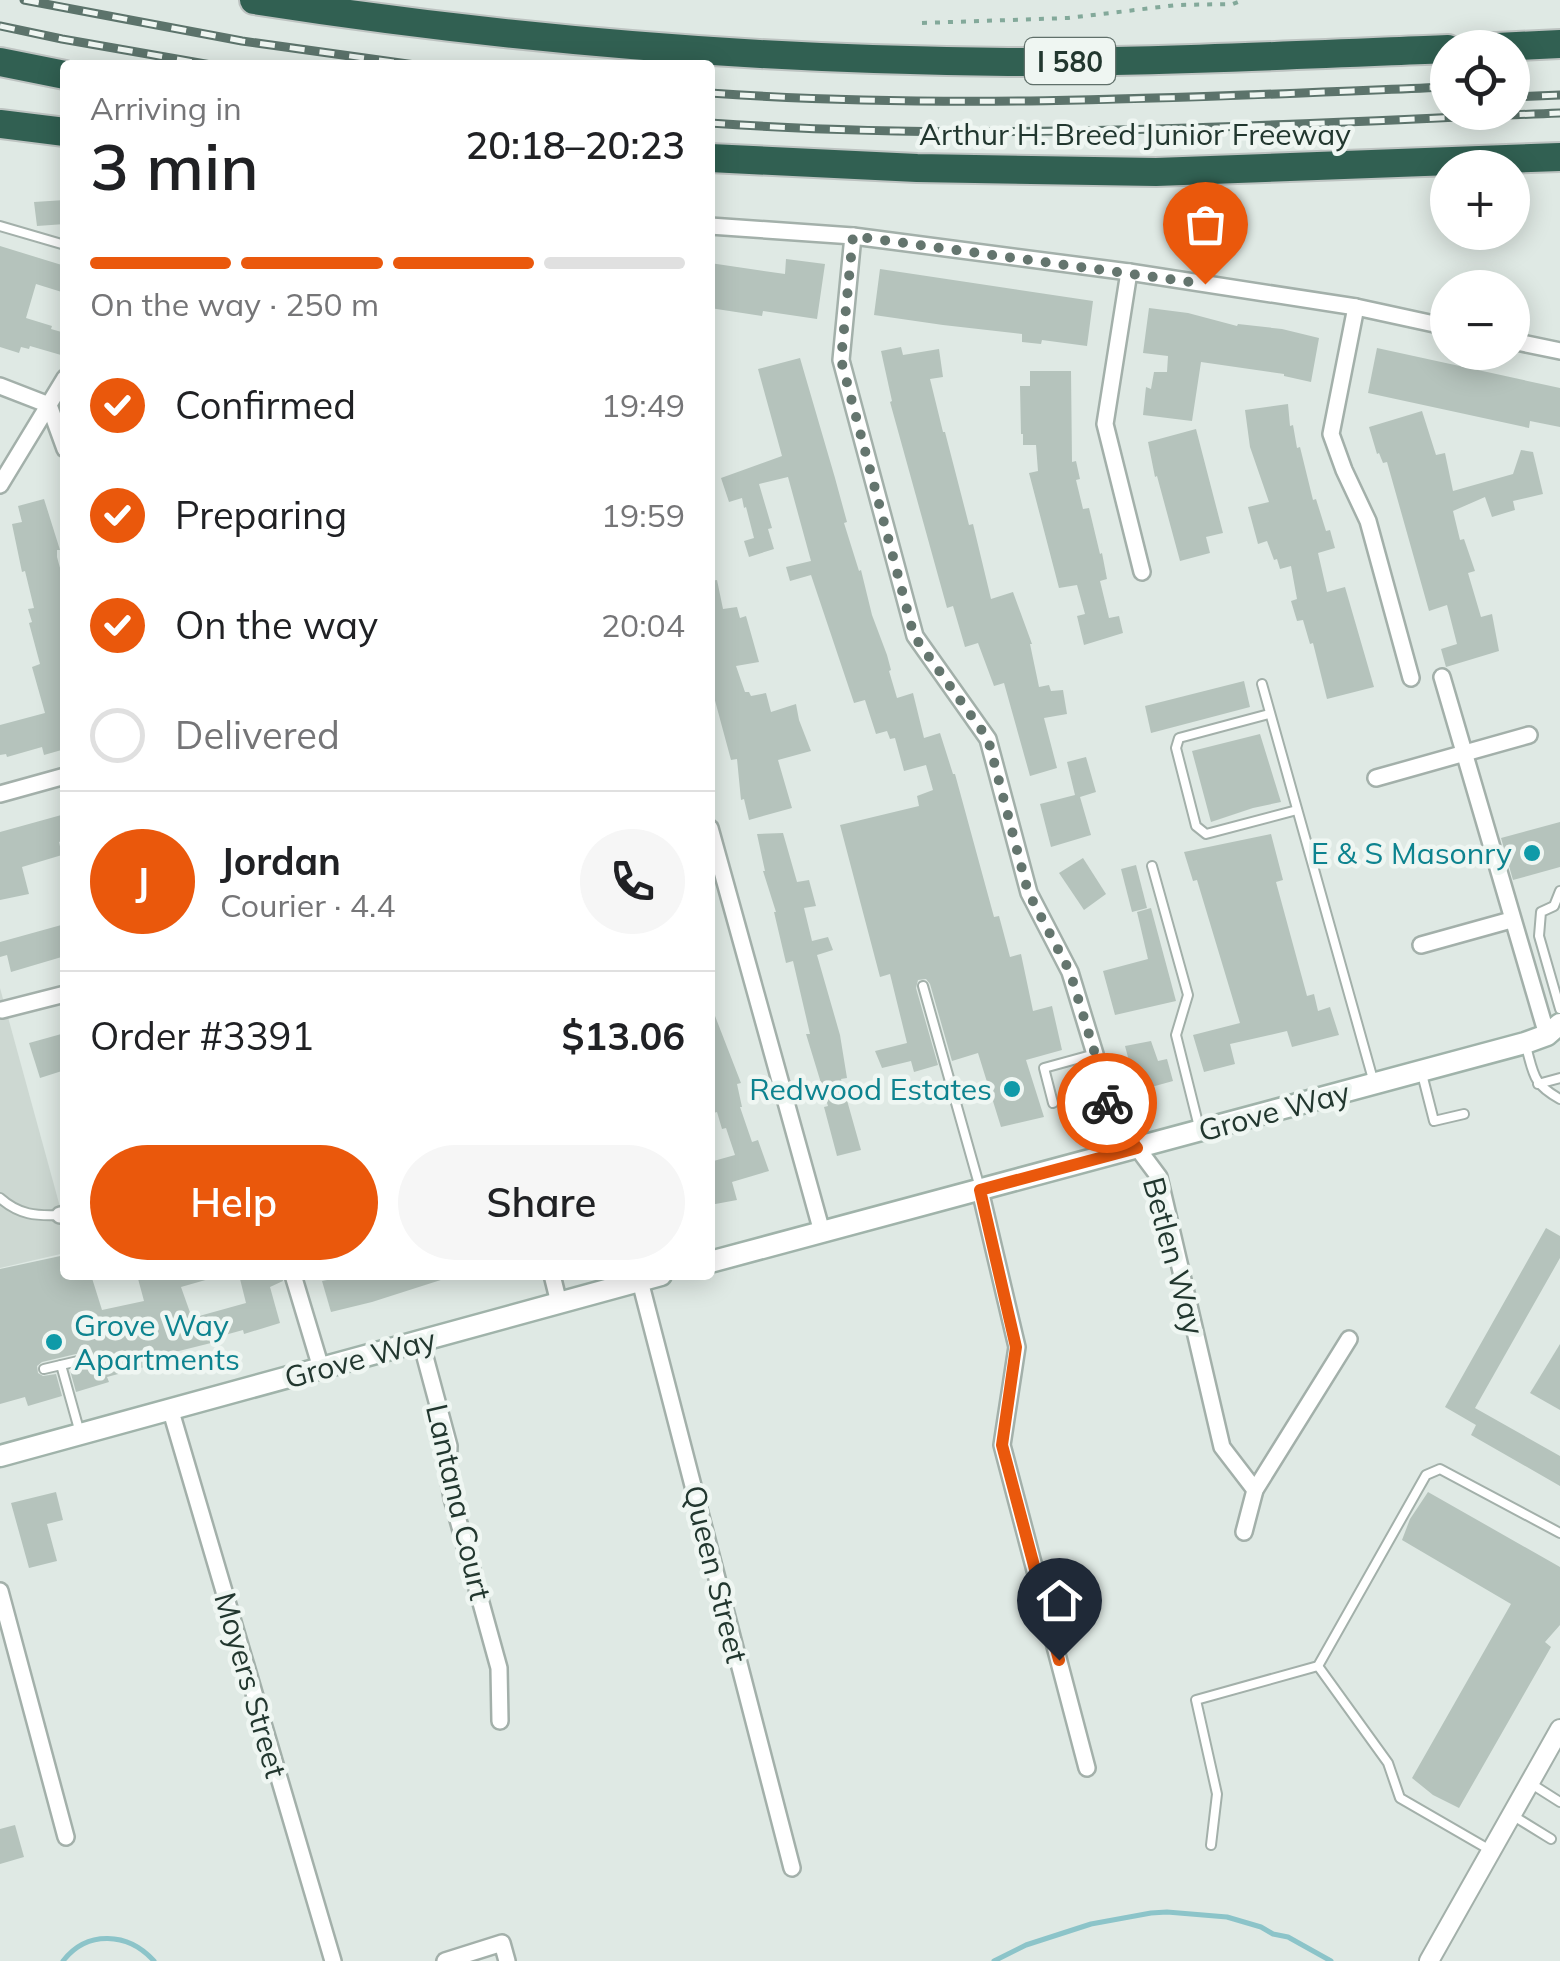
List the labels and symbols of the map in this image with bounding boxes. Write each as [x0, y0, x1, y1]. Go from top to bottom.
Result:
road number: I 580 [1025, 38, 1115, 84]
street label: Arthur H. Breed Junior Freeway [919, 115, 1351, 153]
pin [1163, 182, 1248, 285]
place label: E & S Masonry [1311, 834, 1512, 872]
marker: E & S Masonry [1521, 842, 1543, 864]
courier [1057, 1053, 1157, 1153]
place label: Redwood Estates [749, 1070, 992, 1108]
street label: Grove Way [1194, 1073, 1354, 1149]
marker: Redwood Estates [1001, 1078, 1023, 1100]
street label: Betlen Way [1135, 1173, 1213, 1339]
place label: Grove Way Apartments [74, 1306, 240, 1378]
street label: Grove Way [280, 1320, 440, 1396]
marker: Grove Way Apartments [43, 1331, 65, 1353]
street label: Lantana Court [418, 1400, 500, 1604]
street label: Queen Street [676, 1481, 756, 1667]
pin [1017, 1558, 1102, 1661]
street label: Moyers Street [206, 1588, 296, 1782]

